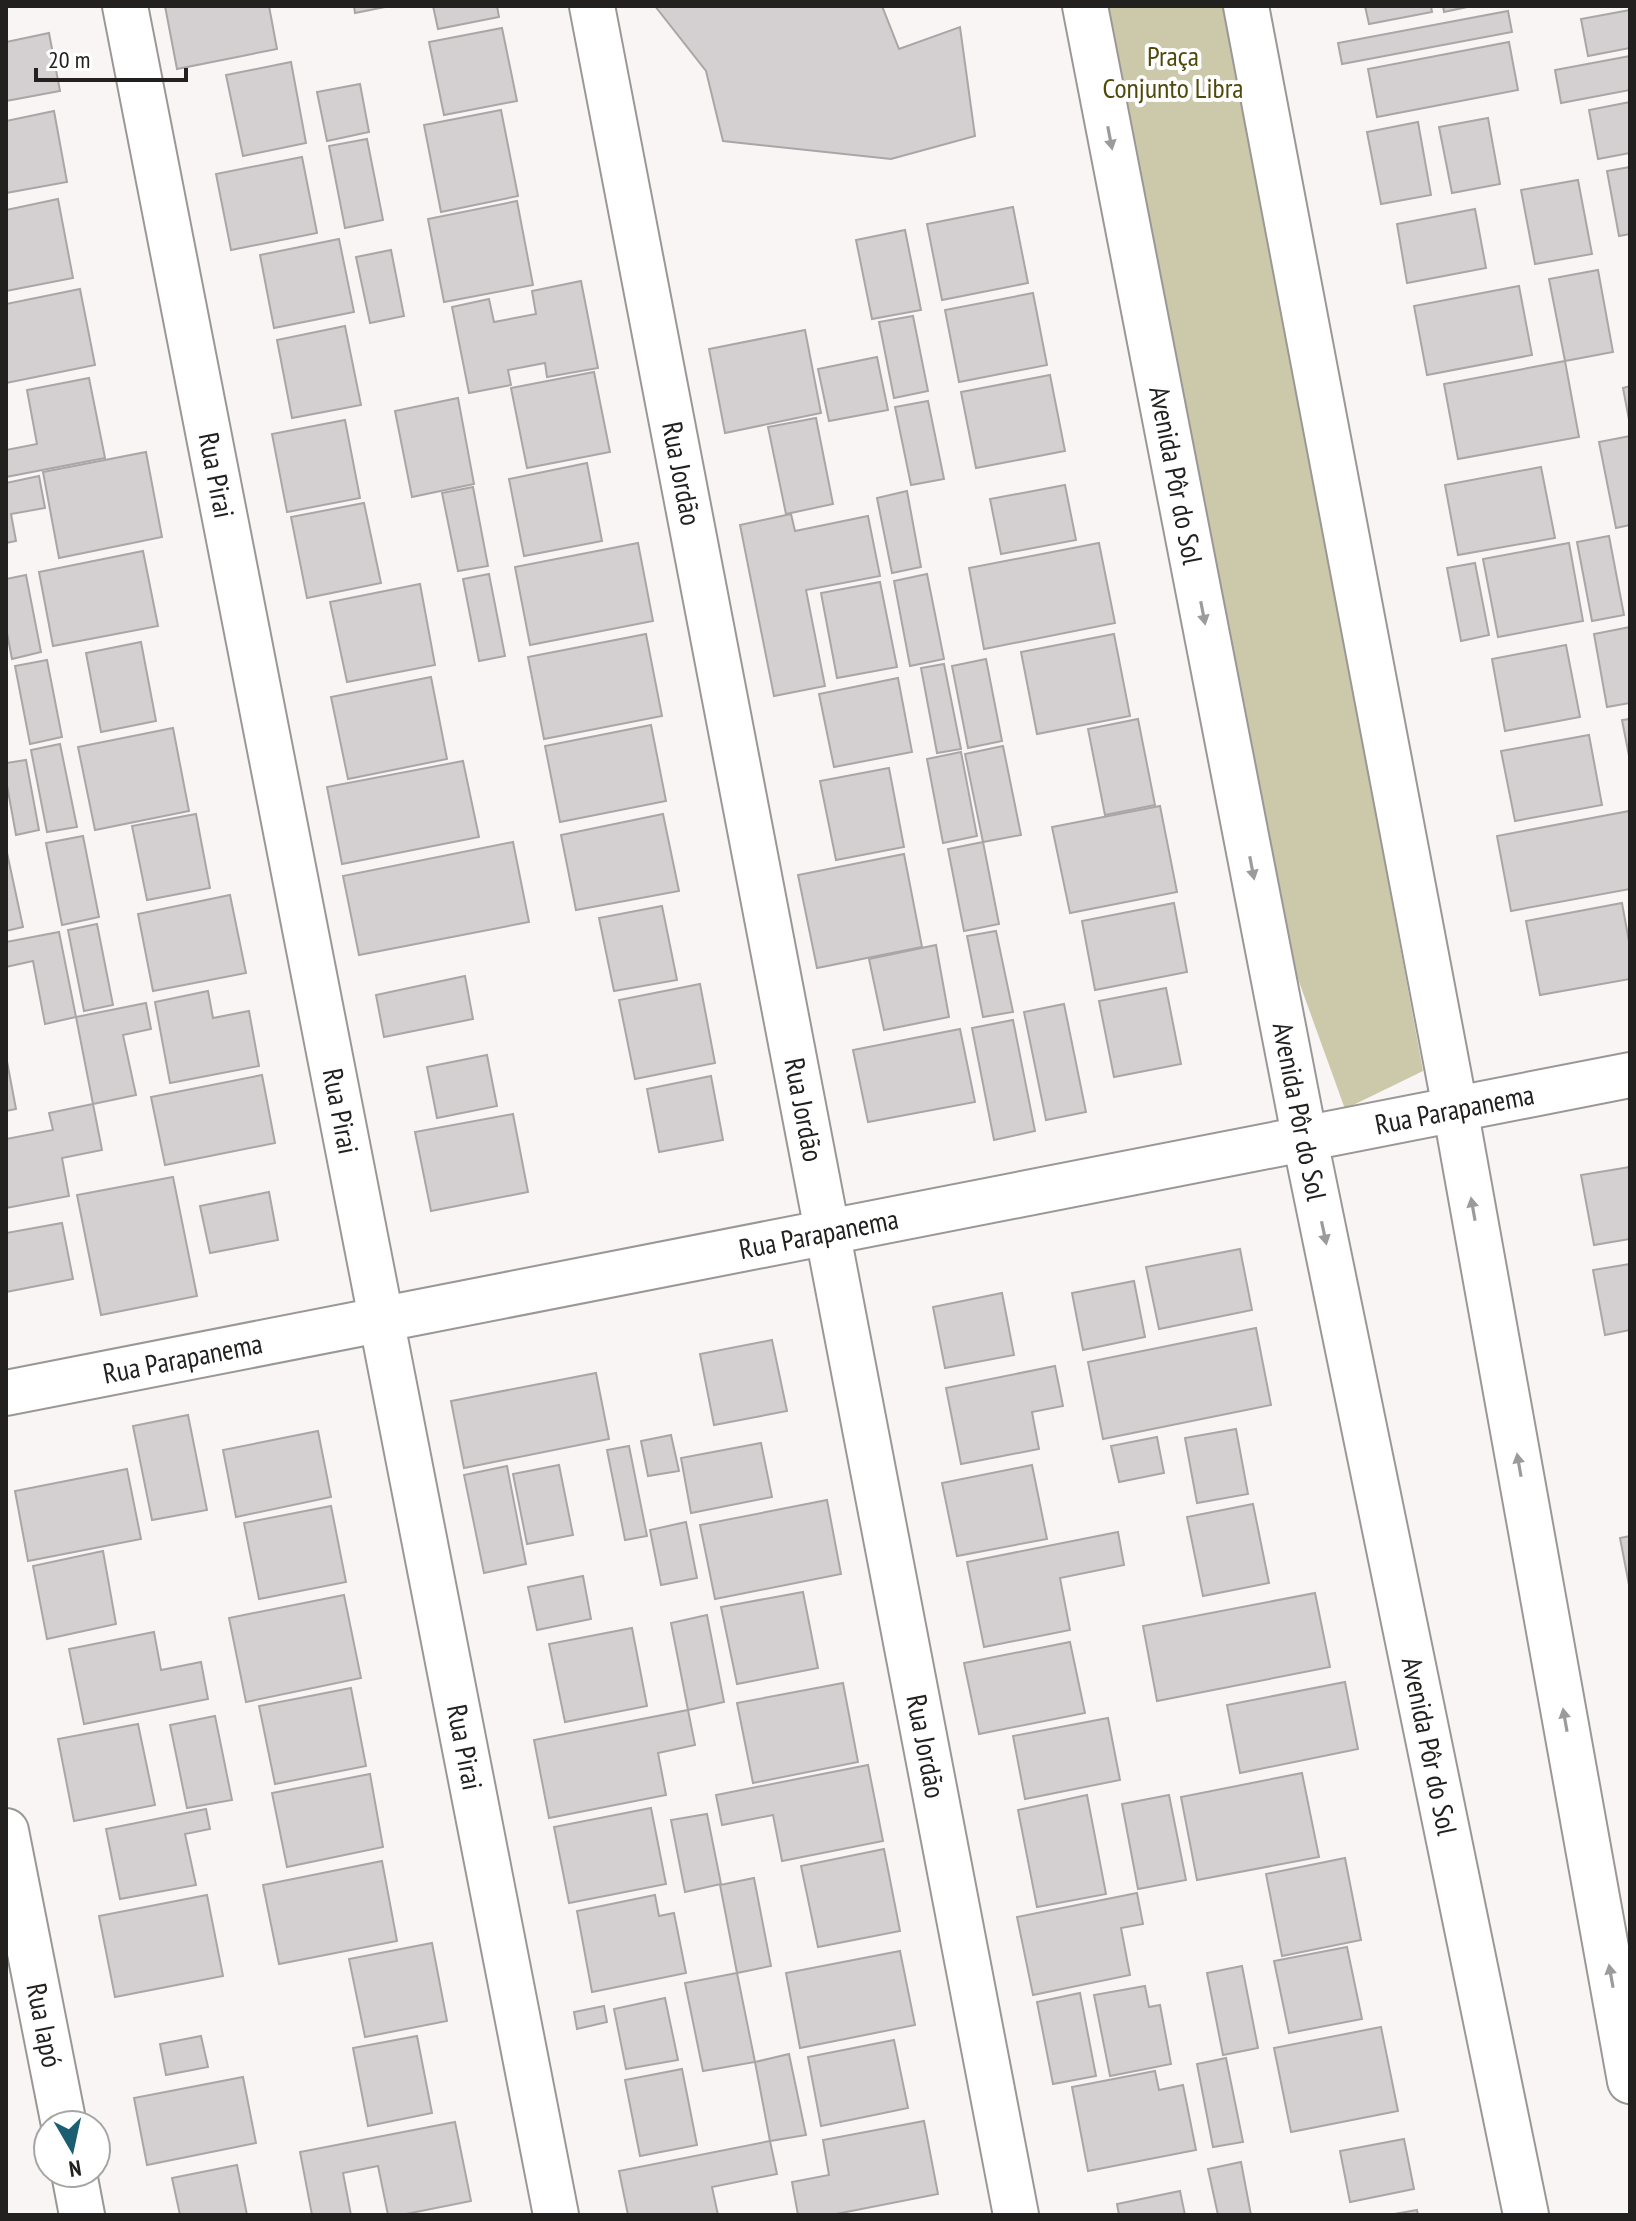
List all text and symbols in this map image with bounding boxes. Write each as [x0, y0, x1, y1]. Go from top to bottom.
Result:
scale bar [36, 32, 186, 82]
park label: Praça Conjunto Libra [1102, 37, 1244, 106]
text: 20 m [48, 44, 90, 75]
one-way arrow [1105, 125, 1117, 150]
street label: Avenida Pôr do Sol [1141, 383, 1212, 568]
street label: Rua Jordão [654, 418, 710, 528]
street label: Rua Pirai [191, 429, 243, 521]
one-way arrow [1197, 600, 1209, 625]
one-way arrow [1247, 856, 1259, 881]
street label: Avenida Pôr do Sol [1265, 1019, 1336, 1204]
street label: Rua Jordão [776, 1055, 832, 1165]
street label: Rua Pirai [315, 1065, 368, 1157]
street label: Rua Parapanema [1372, 1075, 1537, 1143]
one-way arrow [1466, 1196, 1478, 1221]
street label: Rua Parapanema [736, 1200, 901, 1267]
one-way arrow [1319, 1221, 1331, 1246]
street label: Rua Parapanema [100, 1324, 265, 1392]
one-way arrow [1512, 1452, 1524, 1477]
street label: Avenida Pôr do Sol [1394, 1654, 1467, 1839]
street label: Rua Jordão [898, 1691, 955, 1801]
street label: Rua Pirai [439, 1701, 492, 1793]
one-way arrow [1558, 1708, 1570, 1733]
one-way arrow [1605, 1964, 1617, 1989]
street label: Rua Iapó [18, 1980, 71, 2070]
north arrow [32, 2109, 112, 2189]
text: N [67, 2154, 83, 2184]

